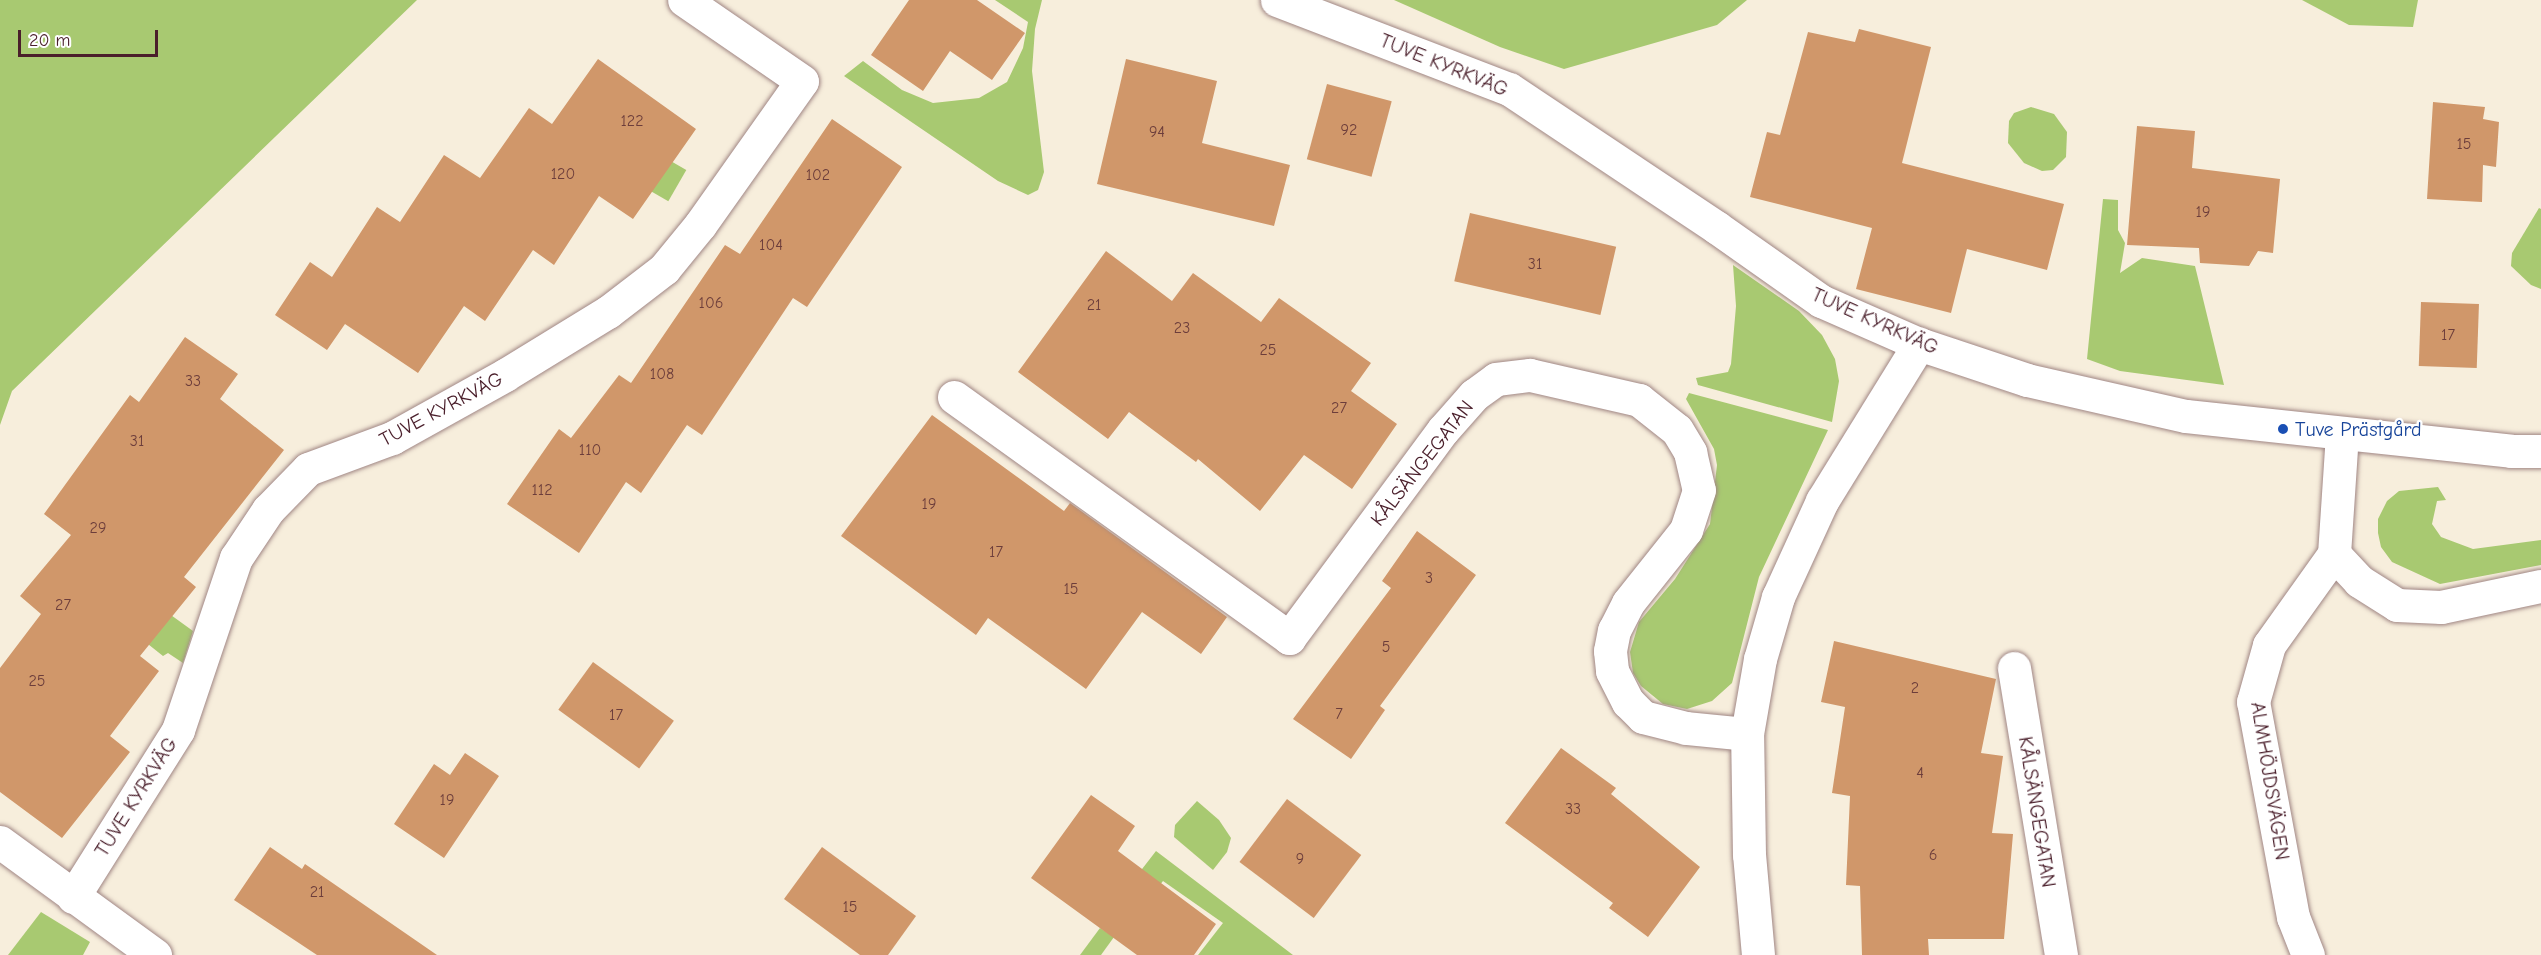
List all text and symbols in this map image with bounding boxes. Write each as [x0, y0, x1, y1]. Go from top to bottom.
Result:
scale bar [21, 18, 160, 56]
street label: TUVE KYRKVÄG [1376, 28, 1512, 102]
text: 20 m [29, 30, 70, 51]
house number: 122 [620, 111, 644, 131]
house number: 92 [1341, 120, 1357, 140]
house number: 94 [1149, 122, 1165, 142]
house number: 15 [2456, 134, 2472, 154]
house number: 120 [551, 164, 575, 184]
house number: 102 [806, 165, 830, 185]
house number: 19 [2196, 202, 2210, 222]
house number: 104 [759, 235, 783, 255]
house number: 31 [1528, 254, 1542, 274]
street label: TUVE KYRKVÄG [1808, 282, 1942, 360]
house number: 106 [699, 293, 723, 313]
house number: 21 [1087, 295, 1101, 315]
house number: 23 [1174, 318, 1190, 338]
house number: 17 [2441, 325, 2455, 345]
house number: 25 [1259, 340, 1277, 360]
house number: 108 [650, 364, 674, 384]
street label: TUVE KYRKVÄG [375, 366, 507, 452]
house number: 33 [185, 371, 201, 391]
street label: KÅLSÄNGEGATAN [1366, 395, 1478, 531]
house number: 27 [1331, 398, 1347, 418]
place label: Tuve Prästgård [2295, 417, 2421, 441]
marker: Tuve Prästgård [2276, 422, 2290, 436]
house number: 31 [130, 431, 144, 451]
house number: 110 [579, 440, 601, 460]
house number: 112 [531, 480, 553, 500]
house number: 19 [922, 494, 936, 514]
house number: 29 [90, 518, 106, 538]
house number: 17 [989, 542, 1003, 562]
house number: 3 [1425, 568, 1433, 588]
house number: 15 [1063, 579, 1079, 599]
house number: 27 [55, 595, 71, 615]
house number: 5 [1382, 637, 1390, 657]
house number: 25 [28, 671, 46, 691]
house number: 2 [1911, 678, 1919, 698]
street label: ALMHÖJDSVÄGEN [2246, 700, 2294, 862]
house number: 7 [1335, 704, 1343, 724]
house number: 17 [609, 705, 623, 725]
street label: TUVE KYRKVÄG [90, 733, 182, 861]
street label: KÅLSÄNGEGATAN [2013, 735, 2061, 889]
house number: 4 [1916, 763, 1924, 783]
house number: 19 [440, 790, 454, 810]
house number: 33 [1565, 799, 1581, 819]
house number: 6 [1929, 845, 1937, 865]
house number: 9 [1296, 849, 1304, 869]
house number: 21 [310, 882, 324, 902]
house number: 15 [842, 897, 858, 917]

